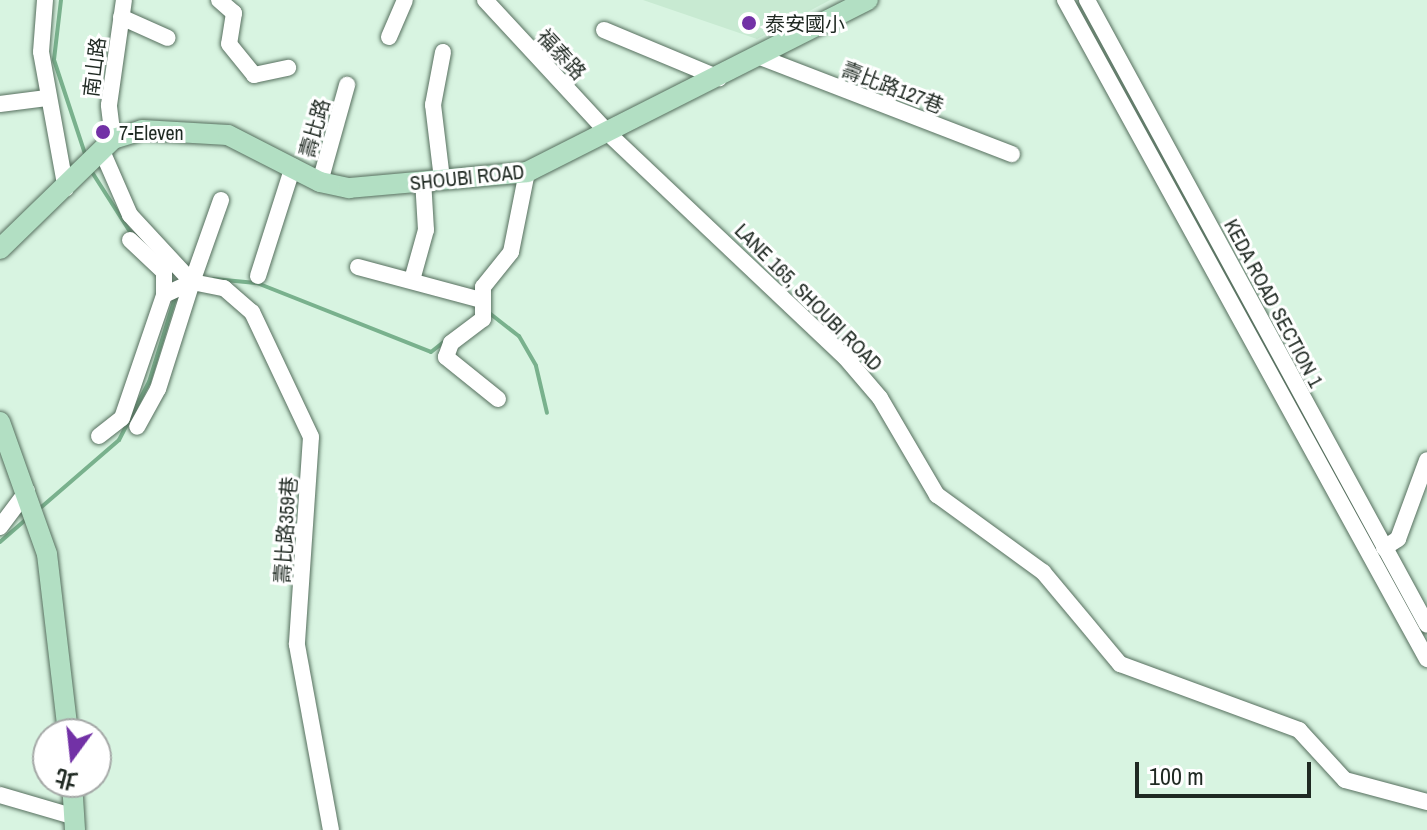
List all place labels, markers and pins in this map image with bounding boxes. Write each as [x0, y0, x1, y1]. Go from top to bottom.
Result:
place label: 泰安國小 [765, 11, 845, 35]
marker: 泰安國小 [740, 14, 758, 32]
place label: 7-Eleven [119, 120, 184, 144]
marker: 7-Eleven [94, 123, 112, 141]

